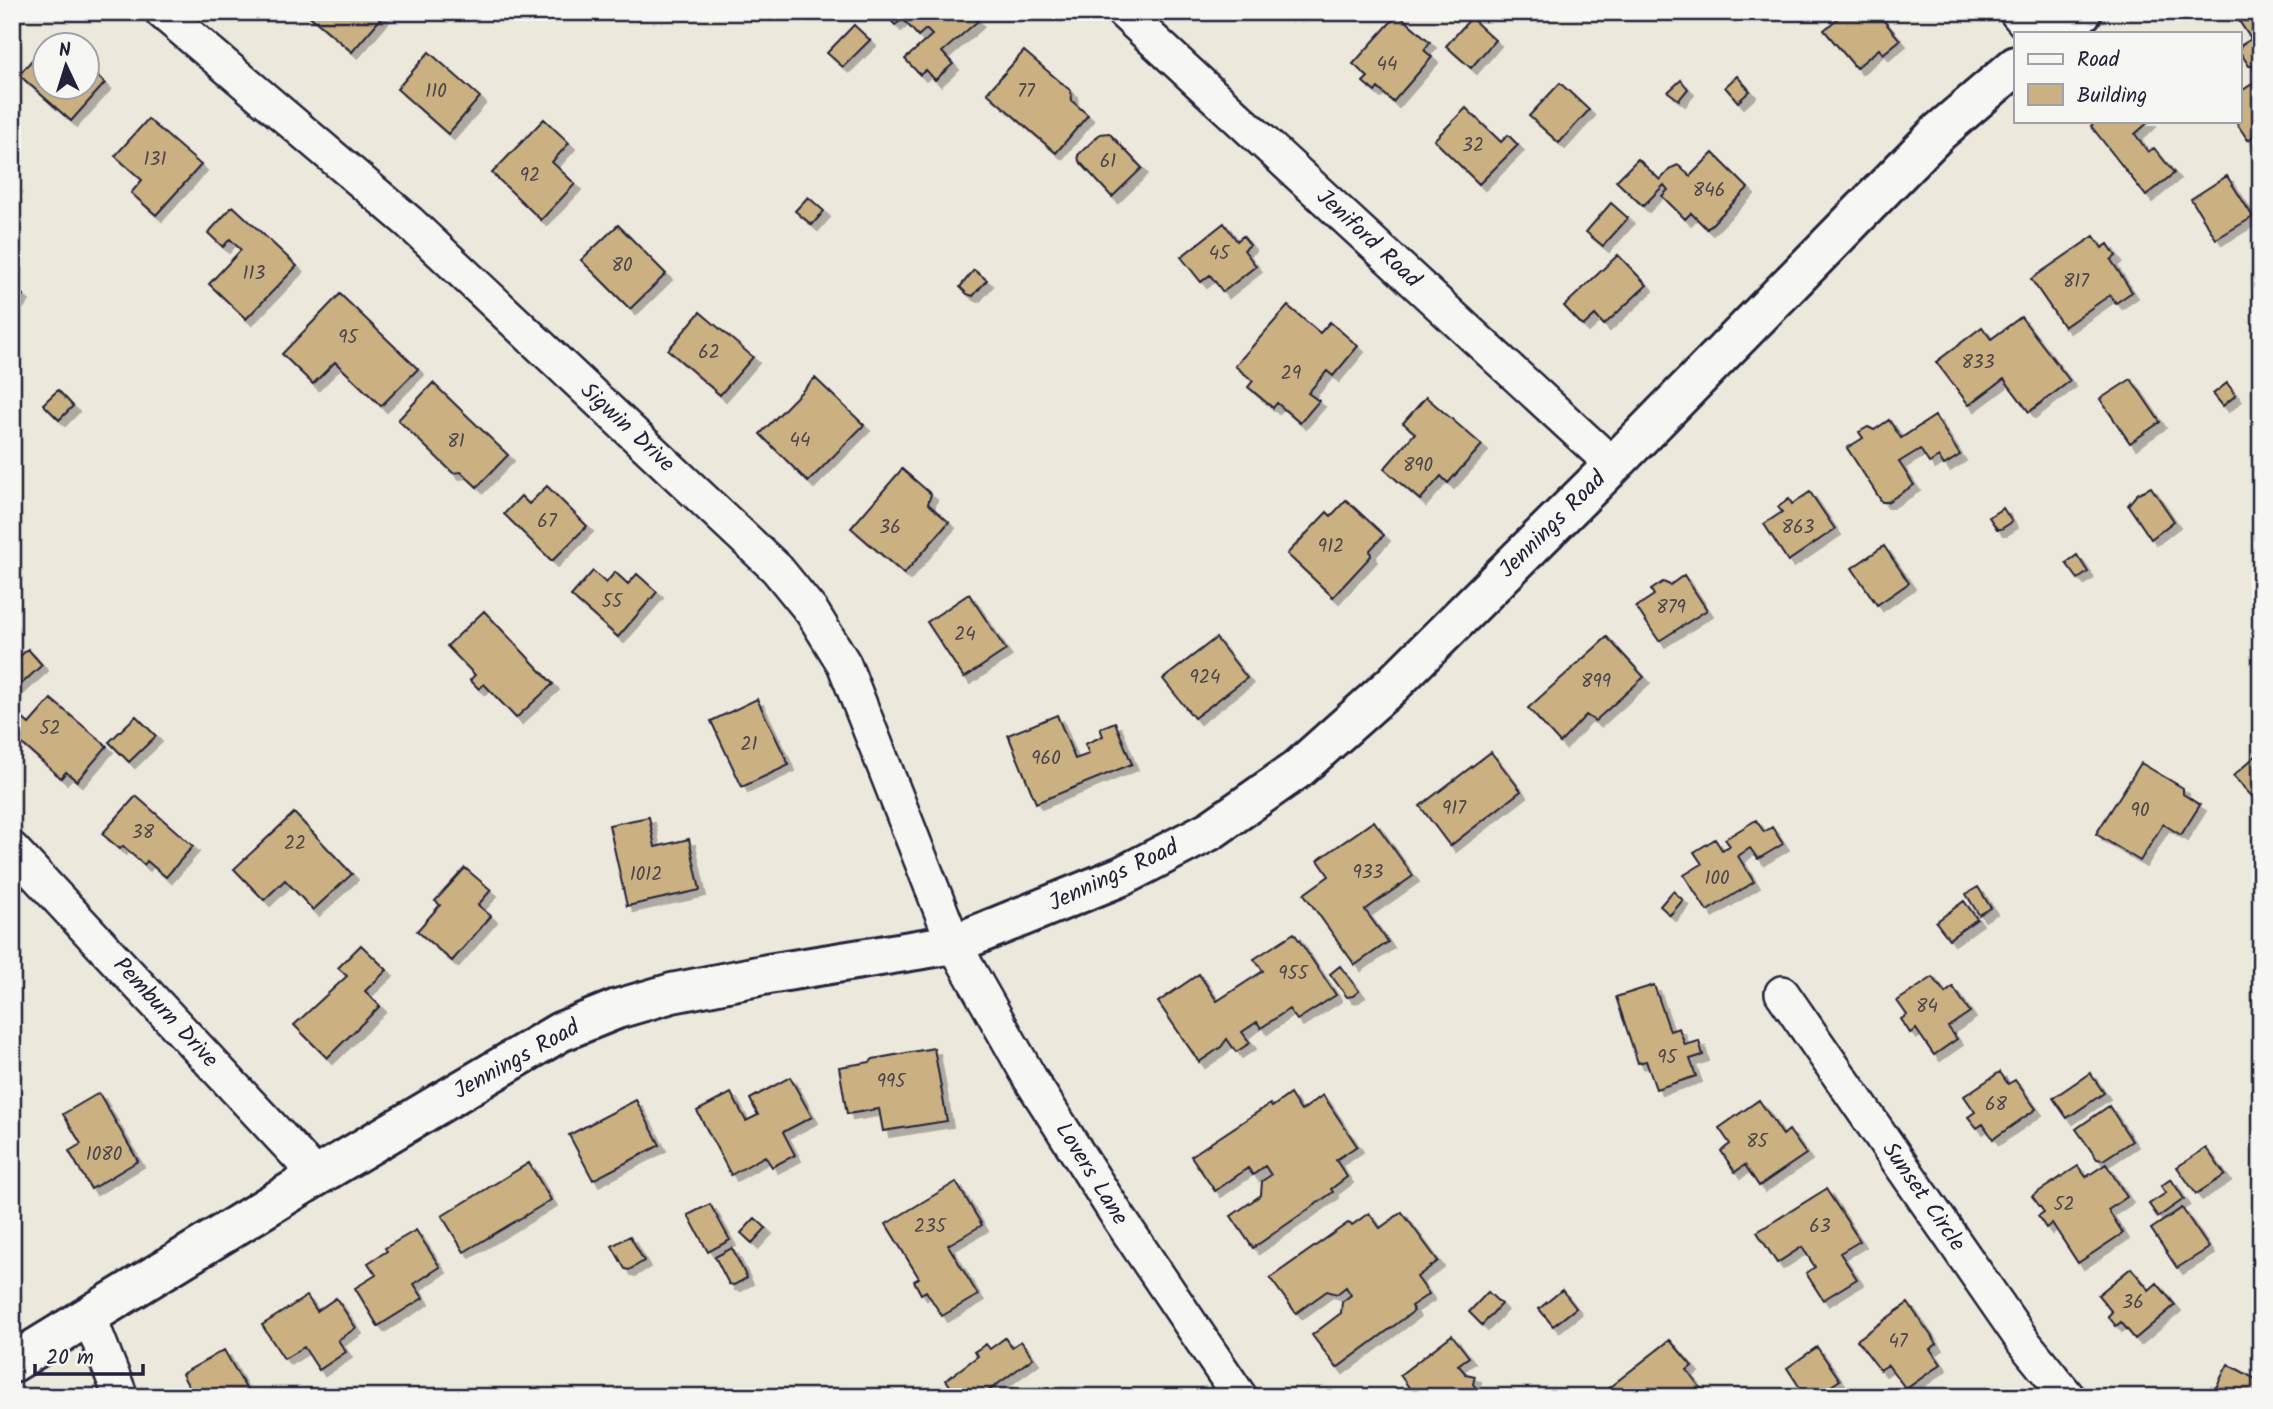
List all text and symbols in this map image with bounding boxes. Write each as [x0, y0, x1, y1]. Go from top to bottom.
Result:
north arrow [32, 32, 102, 102]
legend [2014, 32, 2242, 122]
text: N [58, 36, 72, 66]
text: Road [2077, 44, 2120, 77]
house number: 44 [1377, 50, 1397, 80]
house number: 110 [425, 77, 447, 107]
house number: 77 [1017, 77, 1036, 107]
text: Building [2077, 80, 2147, 113]
house number: 32 [1462, 131, 1484, 161]
house number: 131 [144, 145, 166, 175]
house number: 61 [1100, 147, 1116, 177]
house number: 92 [520, 161, 540, 191]
house number: 846 [1693, 176, 1725, 206]
street label: Jeniford Road [1307, 181, 1429, 298]
house number: 45 [1209, 239, 1231, 269]
house number: 80 [612, 251, 632, 281]
house number: 113 [243, 259, 266, 289]
house number: 817 [2063, 267, 2090, 297]
house number: 95 [338, 323, 360, 353]
house number: 62 [698, 338, 720, 368]
house number: 833 [1961, 348, 1995, 378]
house number: 29 [1281, 359, 1301, 389]
street label: Sigwin Drive [571, 374, 683, 482]
house number: 44 [790, 426, 810, 456]
house number: 81 [447, 427, 465, 457]
house number: 890 [1403, 451, 1433, 481]
street label: Jennings Road [1491, 463, 1615, 587]
house number: 67 [537, 507, 558, 537]
house number: 36 [879, 513, 901, 543]
house number: 863 [1782, 513, 1815, 543]
house number: 912 [1318, 532, 1344, 562]
house number: 55 [602, 587, 624, 617]
house number: 879 [1656, 593, 1686, 623]
house number: 24 [954, 620, 976, 650]
house number: 924 [1190, 663, 1220, 693]
house number: 899 [1581, 667, 1611, 697]
house number: 52 [39, 714, 61, 744]
house number: 21 [740, 730, 758, 760]
house number: 960 [1031, 744, 1061, 774]
house number: 917 [1442, 794, 1467, 824]
house number: 90 [2131, 796, 2149, 826]
house number: 38 [132, 818, 155, 848]
house number: 22 [284, 829, 306, 859]
street label: Jennings Road [1043, 830, 1185, 922]
house number: 933 [1353, 858, 1384, 888]
house number: 1012 [630, 860, 662, 890]
house number: 100 [1705, 864, 1729, 894]
street label: Pemburn Drive [104, 949, 226, 1077]
house number: 955 [1278, 959, 1310, 989]
house number: 84 [1916, 992, 1938, 1022]
street label: Jennings Road [447, 1010, 587, 1110]
house number: 95 [1657, 1043, 1679, 1073]
house number: 995 [877, 1067, 907, 1097]
house number: 68 [1985, 1090, 2008, 1120]
street label: Lovers Lane [1045, 1115, 1137, 1233]
house number: 85 [1746, 1127, 1770, 1157]
street label: Sunset Circle [1872, 1135, 1974, 1259]
house number: 1080 [86, 1140, 122, 1170]
house number: 52 [2053, 1190, 2075, 1220]
house number: 235 [914, 1212, 948, 1242]
house number: 63 [1809, 1212, 1831, 1242]
house number: 36 [2122, 1288, 2144, 1318]
house number: 47 [1888, 1327, 1909, 1357]
scale bar [35, 1332, 144, 1376]
text: 20 m [46, 1342, 94, 1375]

